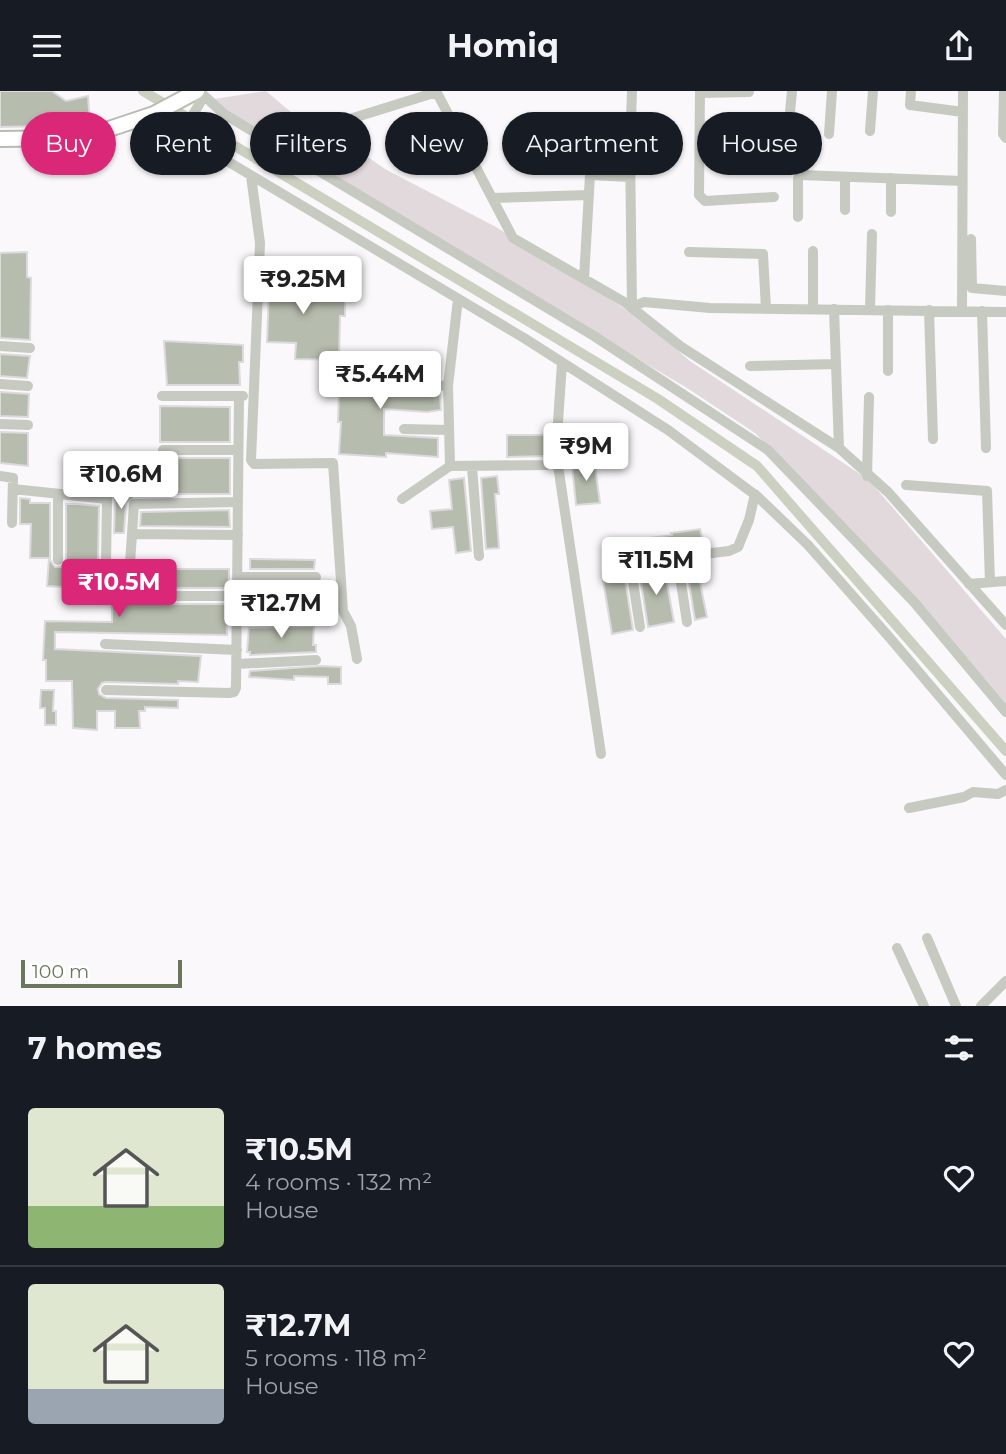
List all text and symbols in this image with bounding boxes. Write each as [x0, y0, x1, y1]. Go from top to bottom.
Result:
text: Homiq [447, 26, 559, 65]
icon: menu [28, 27, 66, 65]
icon: share [940, 27, 978, 65]
chip: Buy [21, 112, 116, 175]
chip: Rent [130, 112, 236, 175]
chip: Filters [250, 112, 371, 175]
chip: New [385, 112, 488, 175]
chip: Apartment [502, 112, 683, 175]
chip: House [697, 112, 822, 175]
pin: ₹9.25M [246, 257, 360, 316]
text: ₹9.25M [260, 265, 346, 293]
pin: ₹5.44M [323, 351, 437, 411]
text: ₹5.44M [335, 360, 425, 388]
pin: ₹9M [552, 423, 620, 483]
text: ₹9M [559, 432, 613, 460]
pin: ₹10.6M [64, 451, 178, 511]
text: ₹10.6M [79, 460, 163, 488]
pin: ₹11.5M [599, 538, 713, 597]
text: ₹11.5M [618, 546, 694, 574]
pin: ₹10.5M [62, 559, 176, 619]
text: ₹10.5M [78, 568, 160, 596]
pin: ₹12.7M [224, 581, 338, 640]
text: ₹12.7M [240, 589, 322, 617]
scale bar [21, 957, 182, 989]
text: 100 m [32, 960, 89, 983]
icon: filters [940, 1029, 978, 1067]
text: 7 homes [28, 1030, 162, 1067]
text: ₹10.5M [245, 1131, 353, 1168]
icon: home [84, 1136, 168, 1220]
icon: heart [940, 1159, 978, 1197]
text: 4 rooms · 132 m² [245, 1168, 432, 1196]
text: House [245, 1196, 319, 1224]
text: ₹12.7M [245, 1307, 351, 1344]
icon: home [84, 1312, 168, 1396]
icon: heart [940, 1335, 978, 1373]
text: 5 rooms · 118 m² [245, 1344, 427, 1372]
text: House [245, 1372, 319, 1400]

